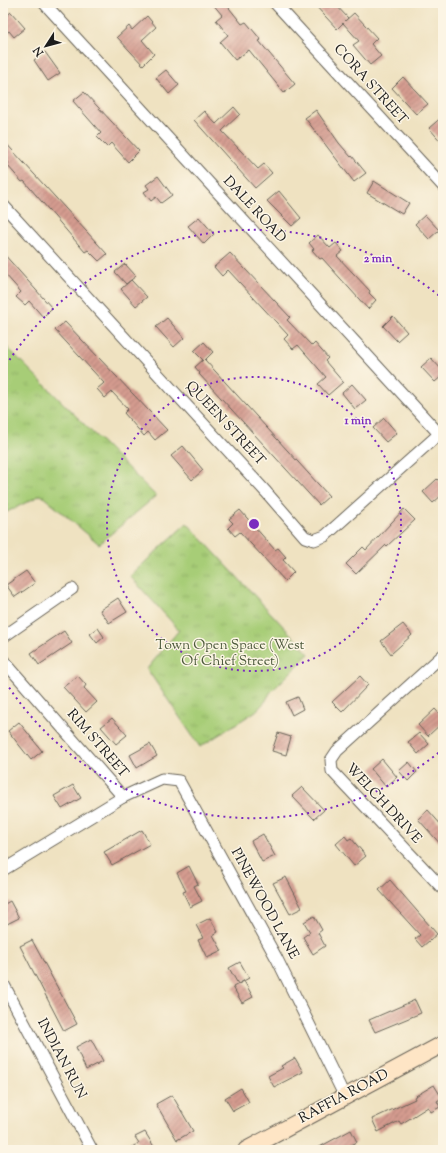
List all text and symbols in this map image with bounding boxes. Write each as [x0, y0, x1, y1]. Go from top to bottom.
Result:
north arrow [26, 26, 66, 66]
street label: CORA STREET [328, 40, 412, 130]
text: N [30, 43, 48, 60]
street label: DALE ROAD [218, 172, 290, 248]
text: 2 min [364, 250, 393, 268]
street label: QUEEN STREET [180, 377, 270, 471]
text: 1 min [343, 412, 372, 430]
centre of rings [247, 517, 261, 531]
park label: Town Open Space (West Of Chief Street) [156, 636, 305, 672]
street label: RIM STREET [61, 705, 133, 783]
street label: WELCH DRIVE [340, 759, 426, 849]
street label: PINEWOOD LANE [225, 845, 303, 964]
street label: INDIAN RUN [31, 1015, 91, 1103]
street label: RAFFIA ROAD [295, 1065, 393, 1129]

